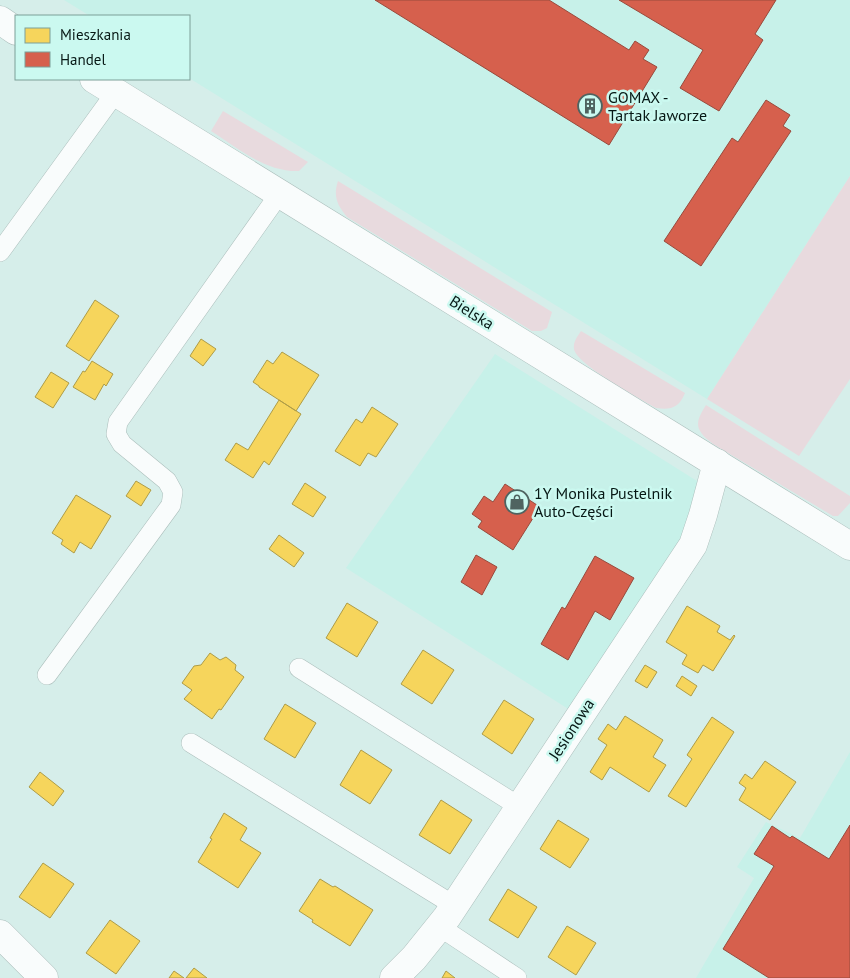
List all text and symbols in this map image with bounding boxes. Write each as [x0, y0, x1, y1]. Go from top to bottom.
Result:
legend [15, 15, 190, 80]
text: Mieszkania [60, 25, 131, 44]
text: Handel [60, 50, 106, 69]
place label: GOMAX - Tartak Jaworze [608, 87, 707, 125]
building icon: GOMAX - Tartak Jaworze [577, 93, 603, 119]
street label: Bielska [446, 291, 498, 333]
place label: 1Y Monika Pustelnik Auto-Części [534, 483, 672, 521]
shop icon: 1Y Monika Pustelnik Auto-Części [504, 489, 530, 515]
street label: Jesionowa [543, 695, 598, 764]

